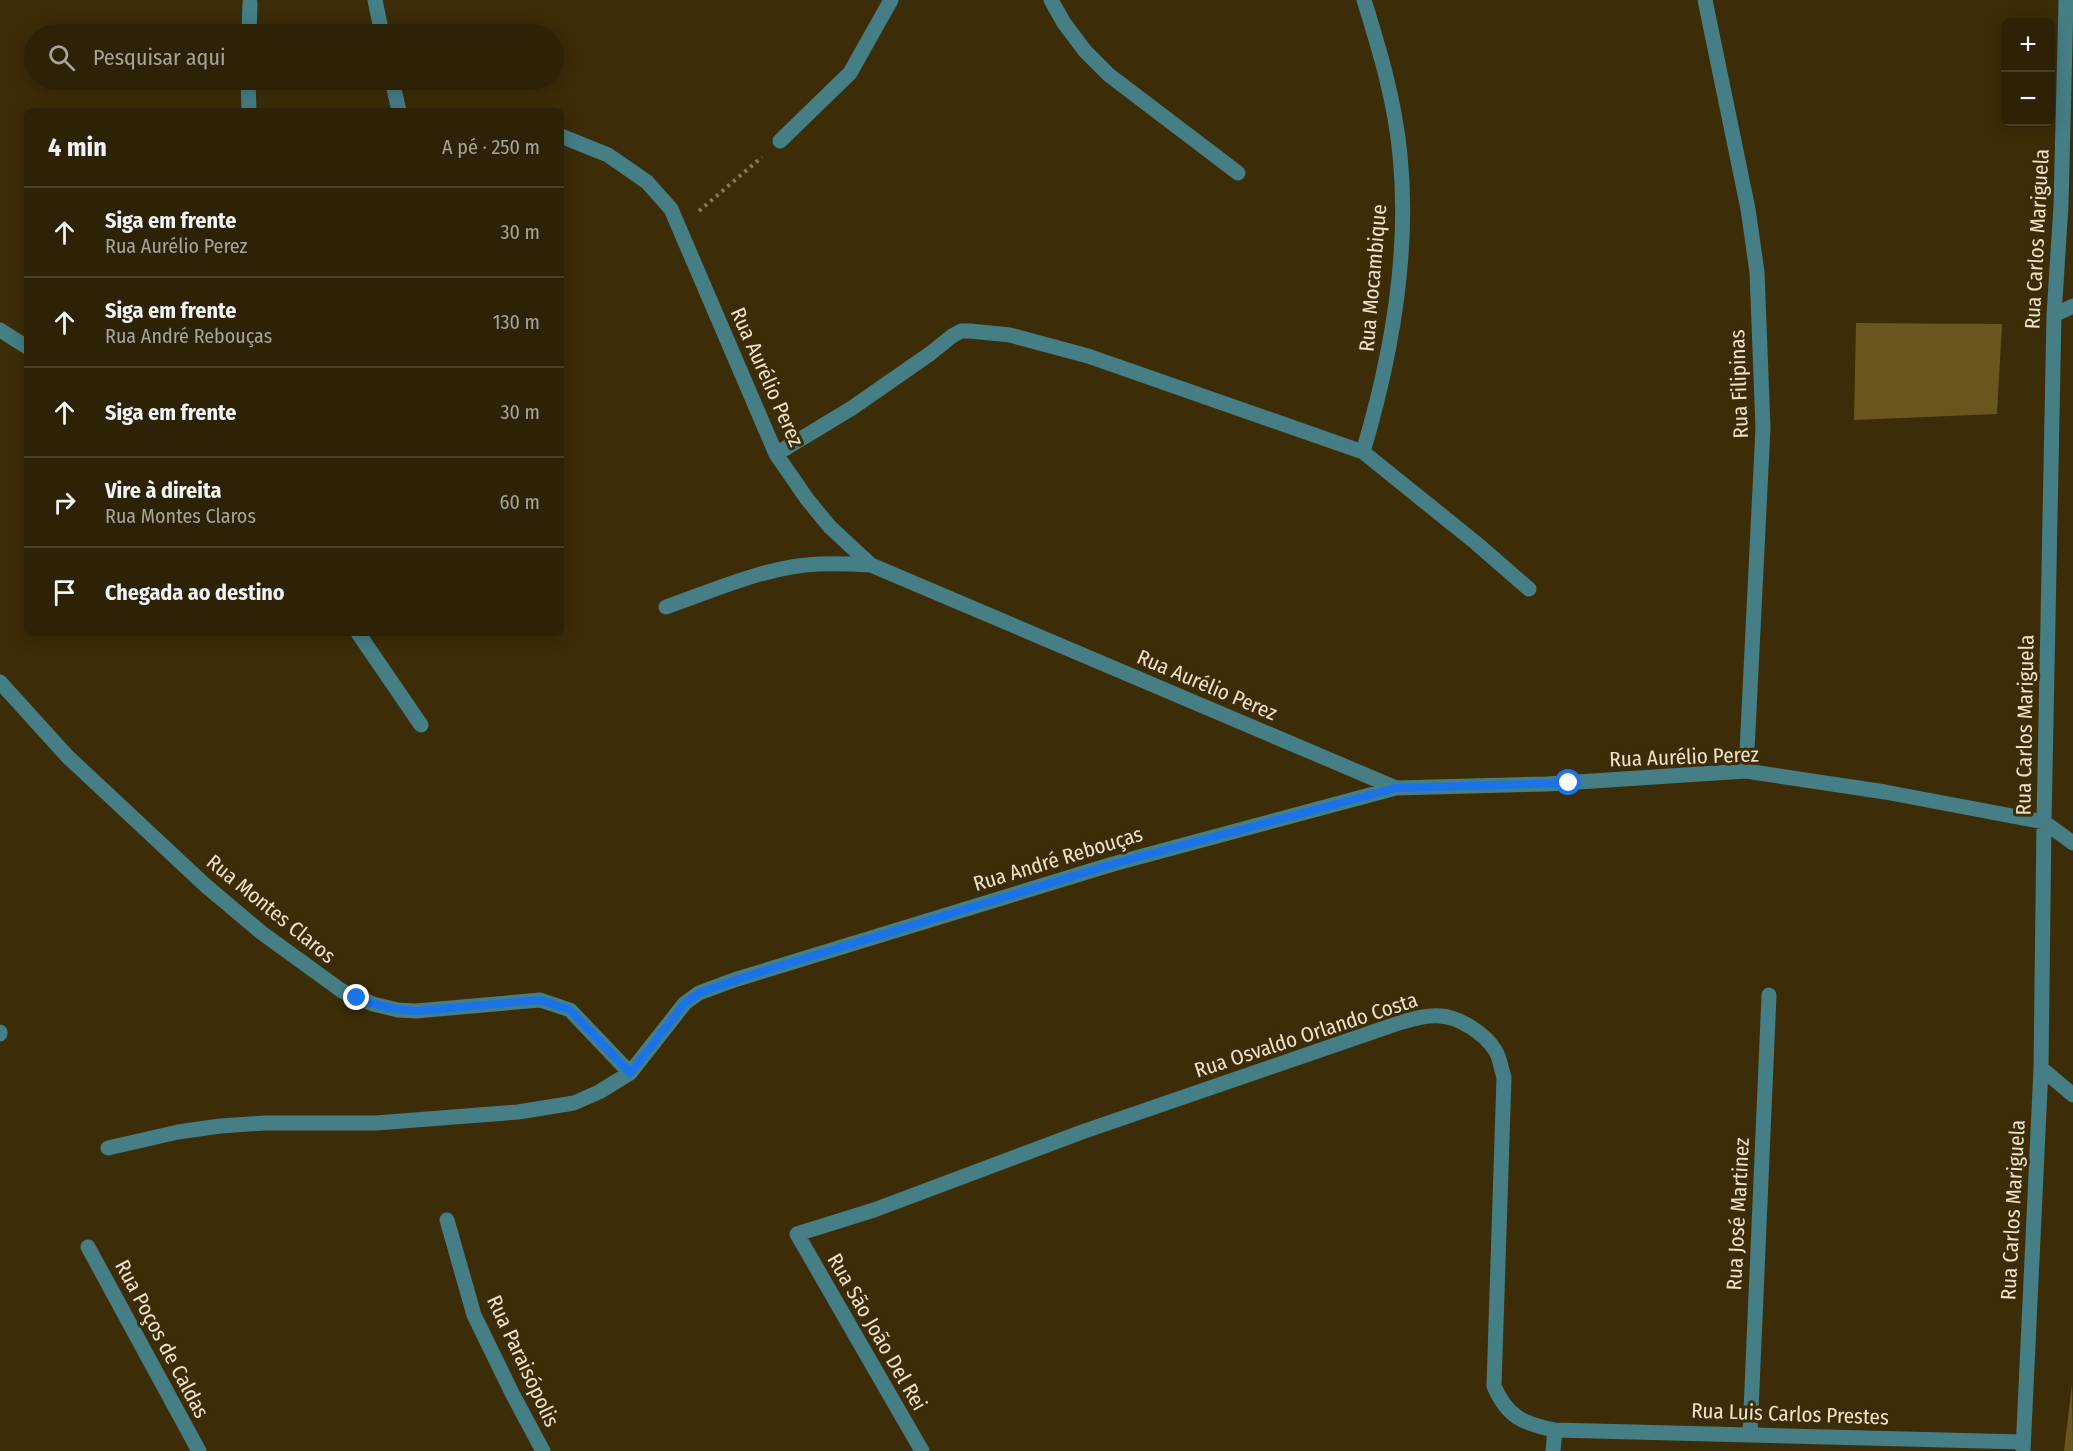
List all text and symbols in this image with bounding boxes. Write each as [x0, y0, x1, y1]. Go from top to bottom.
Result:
map controls [2001, 18, 2055, 126]
button: + [2001, 18, 2055, 72]
search box [24, 24, 564, 90]
icon: search [45, 41, 78, 74]
text: Pesquisar aqui [93, 44, 225, 71]
button: − [2001, 72, 2055, 126]
text: 4 min [48, 132, 107, 163]
text: A pé · 250 m [442, 135, 540, 159]
street label: Rua Carlos Mariguela [2019, 148, 2055, 330]
street label: Rua Mocambique [1354, 203, 1392, 353]
text: Siga em frente [105, 207, 236, 234]
icon: ahead [48, 216, 81, 249]
text: 30 m [500, 220, 540, 244]
text: Rua Aurélio Perez [105, 234, 247, 258]
text: Siga em frente [105, 297, 236, 324]
street label: Rua Aurélio Perez [725, 303, 809, 451]
icon: ahead [48, 306, 81, 339]
text: 130 m [493, 310, 540, 334]
text: Rua André Rebouças [105, 324, 272, 348]
street label: Rua Filipinas [1724, 329, 1754, 439]
icon: ahead [48, 396, 81, 429]
text: Siga em frente [105, 399, 236, 426]
text: 30 m [500, 400, 540, 424]
text: Vire à direita [105, 477, 221, 504]
icon: right [48, 486, 81, 519]
text: 60 m [500, 490, 540, 514]
text: Rua Montes Claros [105, 504, 256, 528]
icon: arrive [48, 576, 81, 609]
text: Chegada ao destino [105, 579, 285, 606]
street label: Rua Carlos Mariguela [2010, 634, 2040, 816]
street label: Rua Aurélio Perez [1133, 644, 1281, 726]
street label: Rua Aurélio Perez [1609, 741, 1759, 773]
route start [1555, 769, 1581, 795]
street label: Rua André Rebouças [970, 821, 1146, 897]
street label: Rua Montes Claros [201, 849, 341, 969]
route end [343, 984, 369, 1010]
street label: Rua Osvaldo Orlando Costa [1191, 987, 1421, 1083]
street label: Rua Carlos Mariguela [1995, 1119, 2031, 1301]
street label: Rua José Martinez [1721, 1137, 1755, 1291]
street label: Rua São João Del Rei [821, 1249, 933, 1415]
street label: Rua Poços de Caldas [109, 1255, 215, 1423]
street label: Rua Paraisópolis [481, 1291, 565, 1431]
street label: Rua Luis Carlos Prestes [1691, 1398, 1889, 1430]

